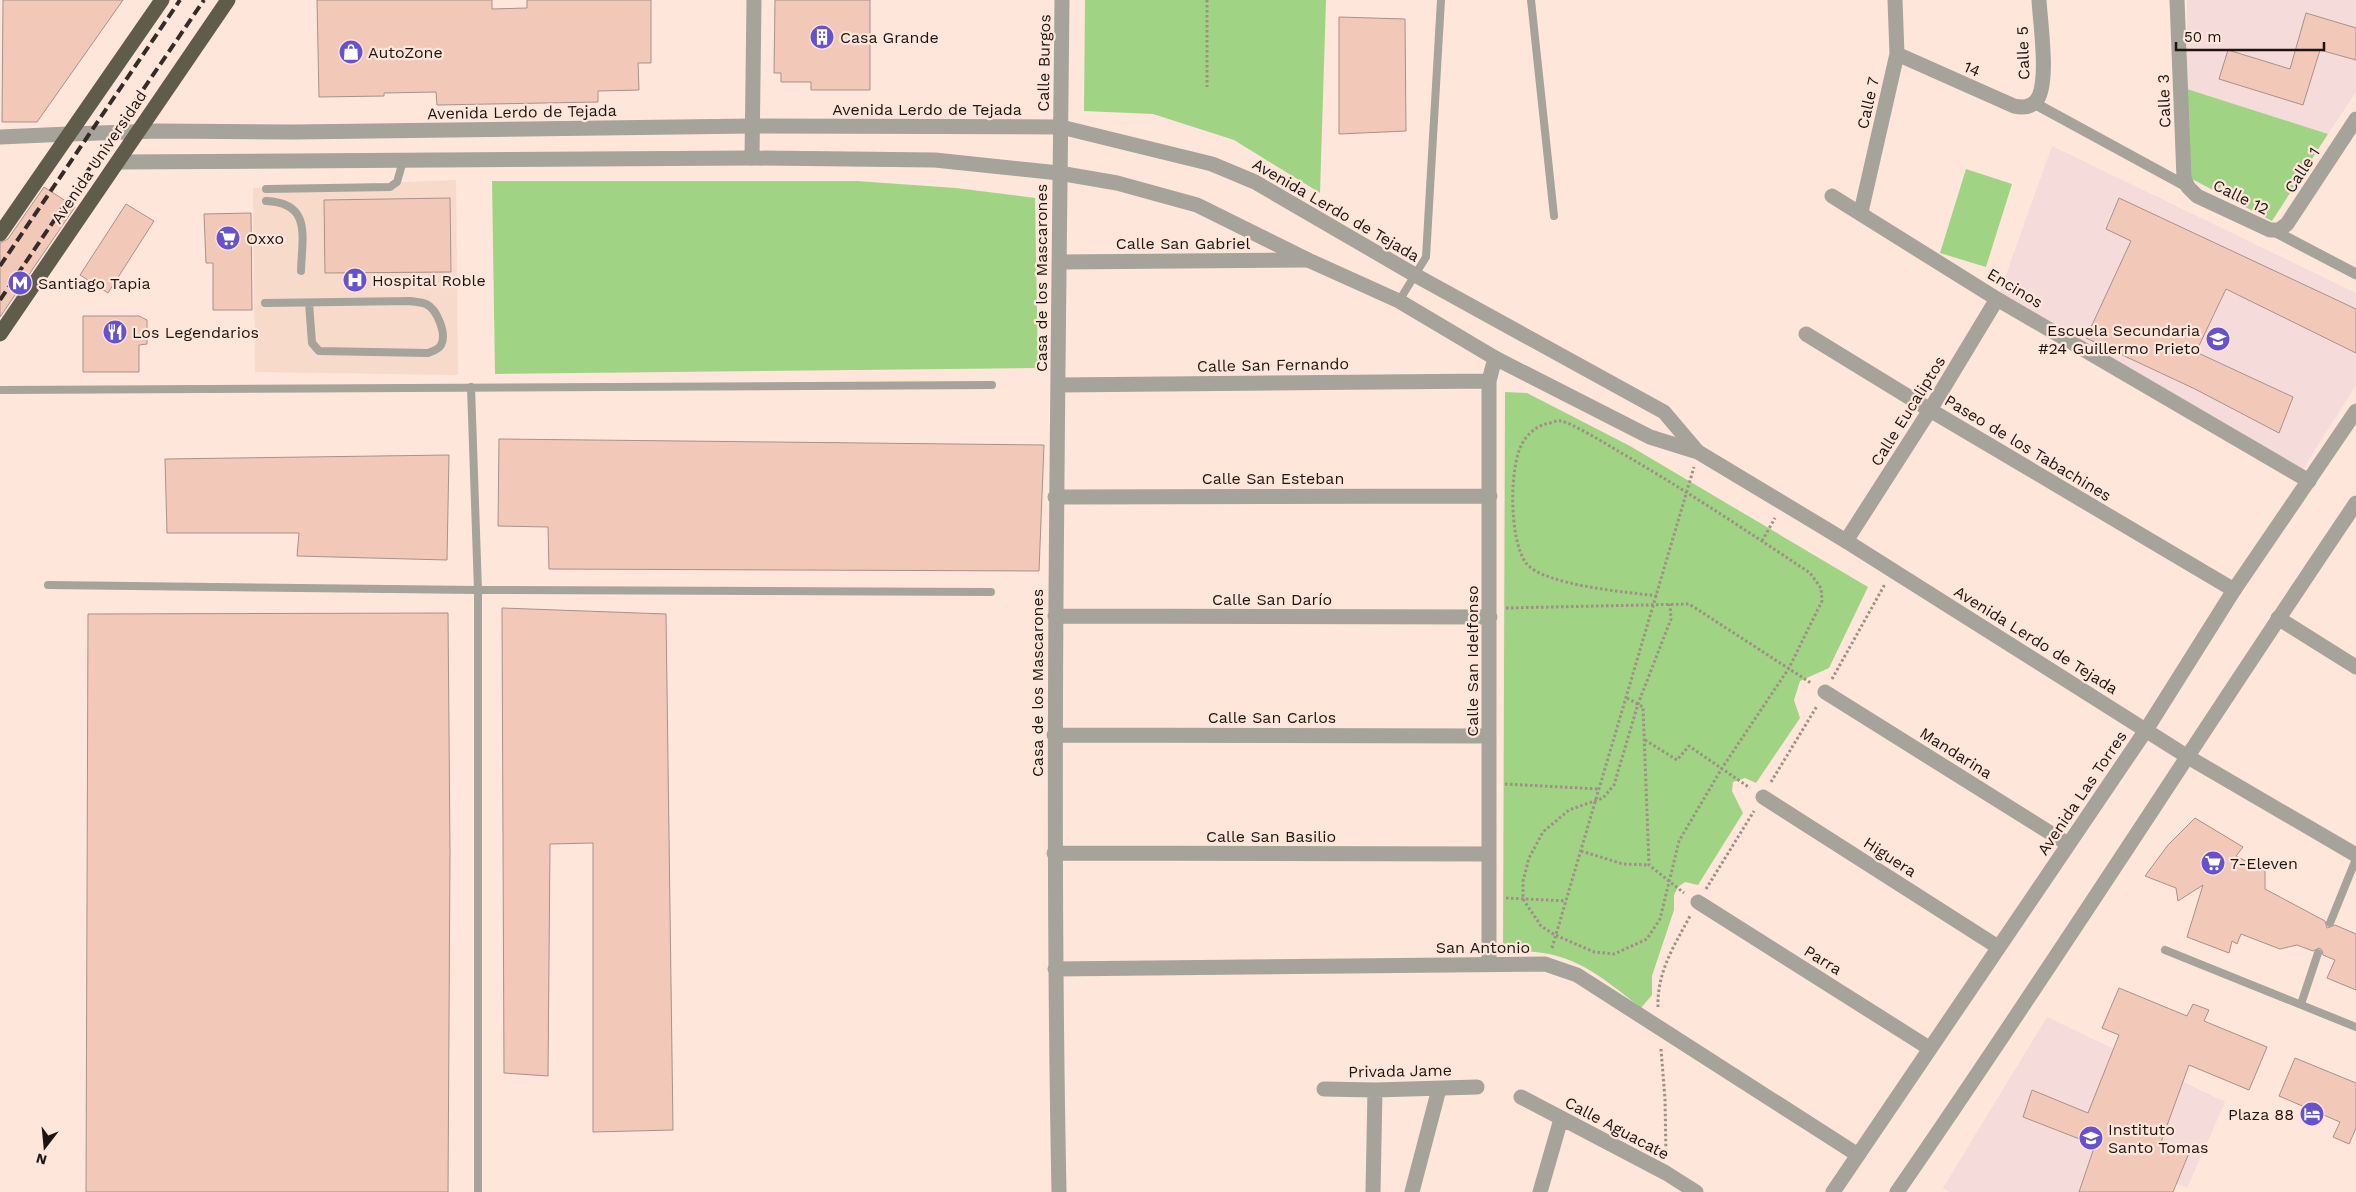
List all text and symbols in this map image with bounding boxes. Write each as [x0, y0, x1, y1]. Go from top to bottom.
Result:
street label: Calle Burgos [1034, 14, 1054, 112]
scale bar [2176, 20, 2324, 52]
building icon: Casa Grande [809, 24, 835, 50]
street label: Calle 5 [2013, 26, 2033, 80]
place label: Casa Grande [840, 28, 939, 47]
text: 50 m [2184, 28, 2221, 46]
shop icon: AutoZone [338, 39, 364, 65]
place label: AutoZone [368, 43, 443, 62]
street label: 14 [1961, 57, 1983, 81]
street label: Calle 3 [2154, 74, 2174, 128]
street label: Calle 7 [1853, 75, 1883, 131]
street label: Avenida Universidad [47, 87, 151, 227]
street label: Avenida Lerdo de Tejada [832, 100, 1022, 119]
street label: Avenida Lerdo de Tejada [427, 101, 617, 123]
street label: Calle 1 [2280, 144, 2324, 196]
street label: Avenida Lerdo de Tejada [1249, 154, 1423, 266]
street label: Calle 12 [2210, 175, 2272, 219]
street label: Casa de los Mascarones [1032, 184, 1051, 372]
supermarket icon: Oxxo [215, 225, 241, 251]
place label: Oxxo [246, 229, 284, 248]
street label: Calle San Gabriel [1116, 234, 1250, 253]
street label: Encinos [1984, 264, 2046, 312]
hospital icon: Hospital Roble [342, 267, 368, 293]
metro station icon: Santiago Tapia [7, 270, 33, 296]
place label: Hospital Roble [372, 271, 486, 290]
place label: Santiago Tapia [38, 274, 151, 293]
restaurant icon: Los Legendarios [102, 319, 128, 345]
place label: Escuela Secundaria #24 Guillermo Prieto [2038, 321, 2200, 358]
place label: Los Legendarios [132, 323, 259, 342]
school or university icon: Escuela Secundaria #24 Guillermo Prieto [2205, 326, 2231, 352]
street label: Calle Eucaliptos [1867, 352, 1949, 470]
street label: Calle San Fernando [1197, 354, 1349, 376]
street label: Paseo de los Tabachines [1941, 391, 2115, 505]
street label: Calle San Esteban [1202, 469, 1344, 488]
street label: Avenida Lerdo de Tejada [1951, 582, 2121, 698]
street label: Calle San Idelfonso [1463, 585, 1482, 737]
street label: Casa de los Mascarones [1028, 589, 1047, 777]
street label: Calle San Darío [1212, 590, 1332, 609]
street label: Calle San Carlos [1208, 708, 1336, 727]
street label: Mandarina [1916, 723, 1996, 783]
street label: Avenida Las Torres [2033, 727, 2131, 859]
street label: Calle San Basilio [1206, 827, 1336, 846]
street label: Higuera [1860, 833, 1920, 881]
supermarket icon: 7-Eleven [2200, 850, 2226, 876]
place label: 7-Eleven [2230, 854, 2298, 873]
street label: San Antonio [1436, 938, 1530, 957]
street label: Parra [1801, 941, 1845, 979]
street label: Privada Jame [1348, 1061, 1452, 1081]
street label: Calle Aguacate [1562, 1092, 1672, 1164]
hotel icon: Plaza 88 [2299, 1101, 2325, 1127]
place label: Plaza 88 [2228, 1105, 2294, 1124]
place label: Instituto Santo Tomas [2108, 1120, 2209, 1157]
north arrow [20, 1122, 70, 1172]
school or university icon: Instituto Santo Tomas [2078, 1125, 2104, 1151]
text: N [34, 1150, 49, 1169]

